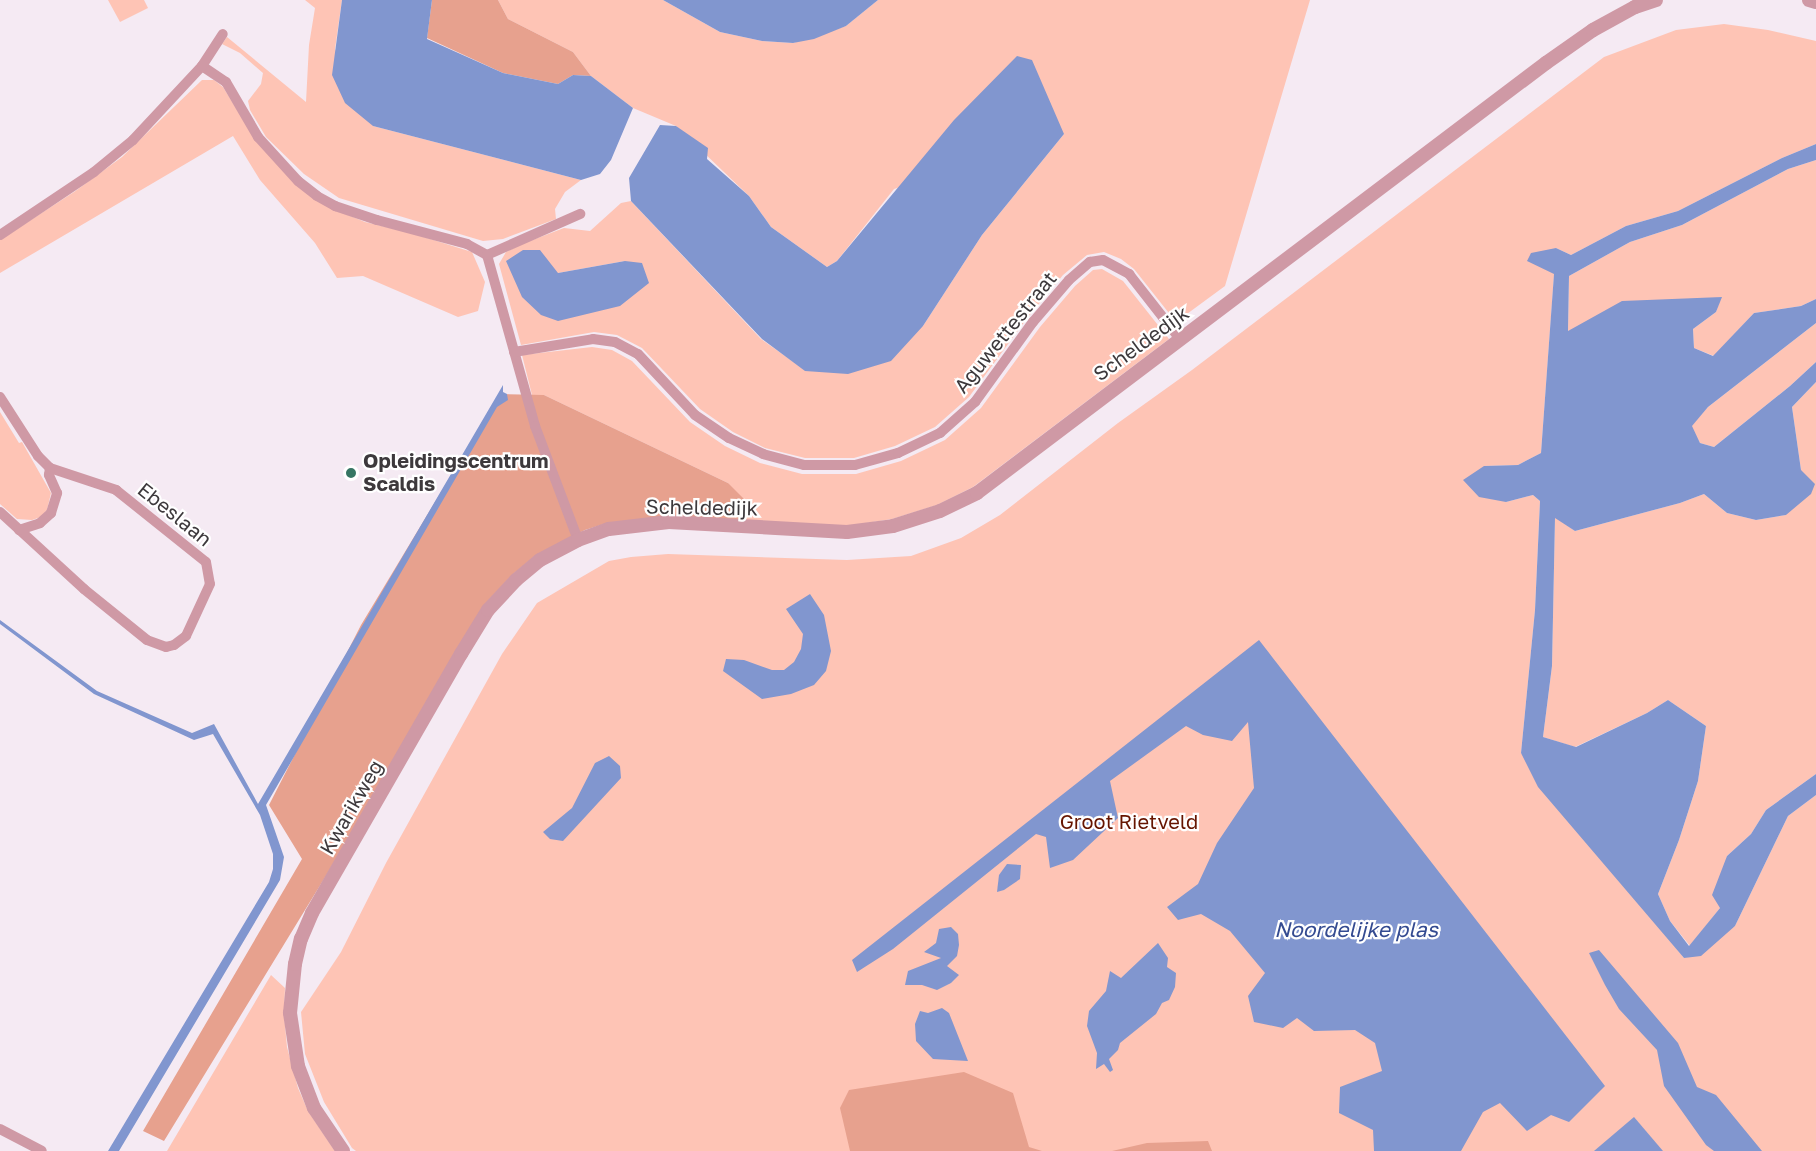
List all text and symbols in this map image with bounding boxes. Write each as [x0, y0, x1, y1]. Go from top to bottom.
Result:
street label: Aguwettestraat [949, 266, 1061, 398]
street label: Scheldedijk [1089, 300, 1193, 386]
place label: Opleidingscentrum Scaldis [363, 449, 549, 496]
marker: Opleidingscentrum Scaldis [344, 466, 358, 480]
street label: Ebeslaan [133, 477, 217, 551]
street label: Scheldedijk [646, 494, 758, 520]
street label: Kwarikweg [314, 756, 388, 858]
park label: Groot Rietveld [1060, 809, 1198, 833]
water label: Noordelijke plas [1274, 916, 1438, 942]

